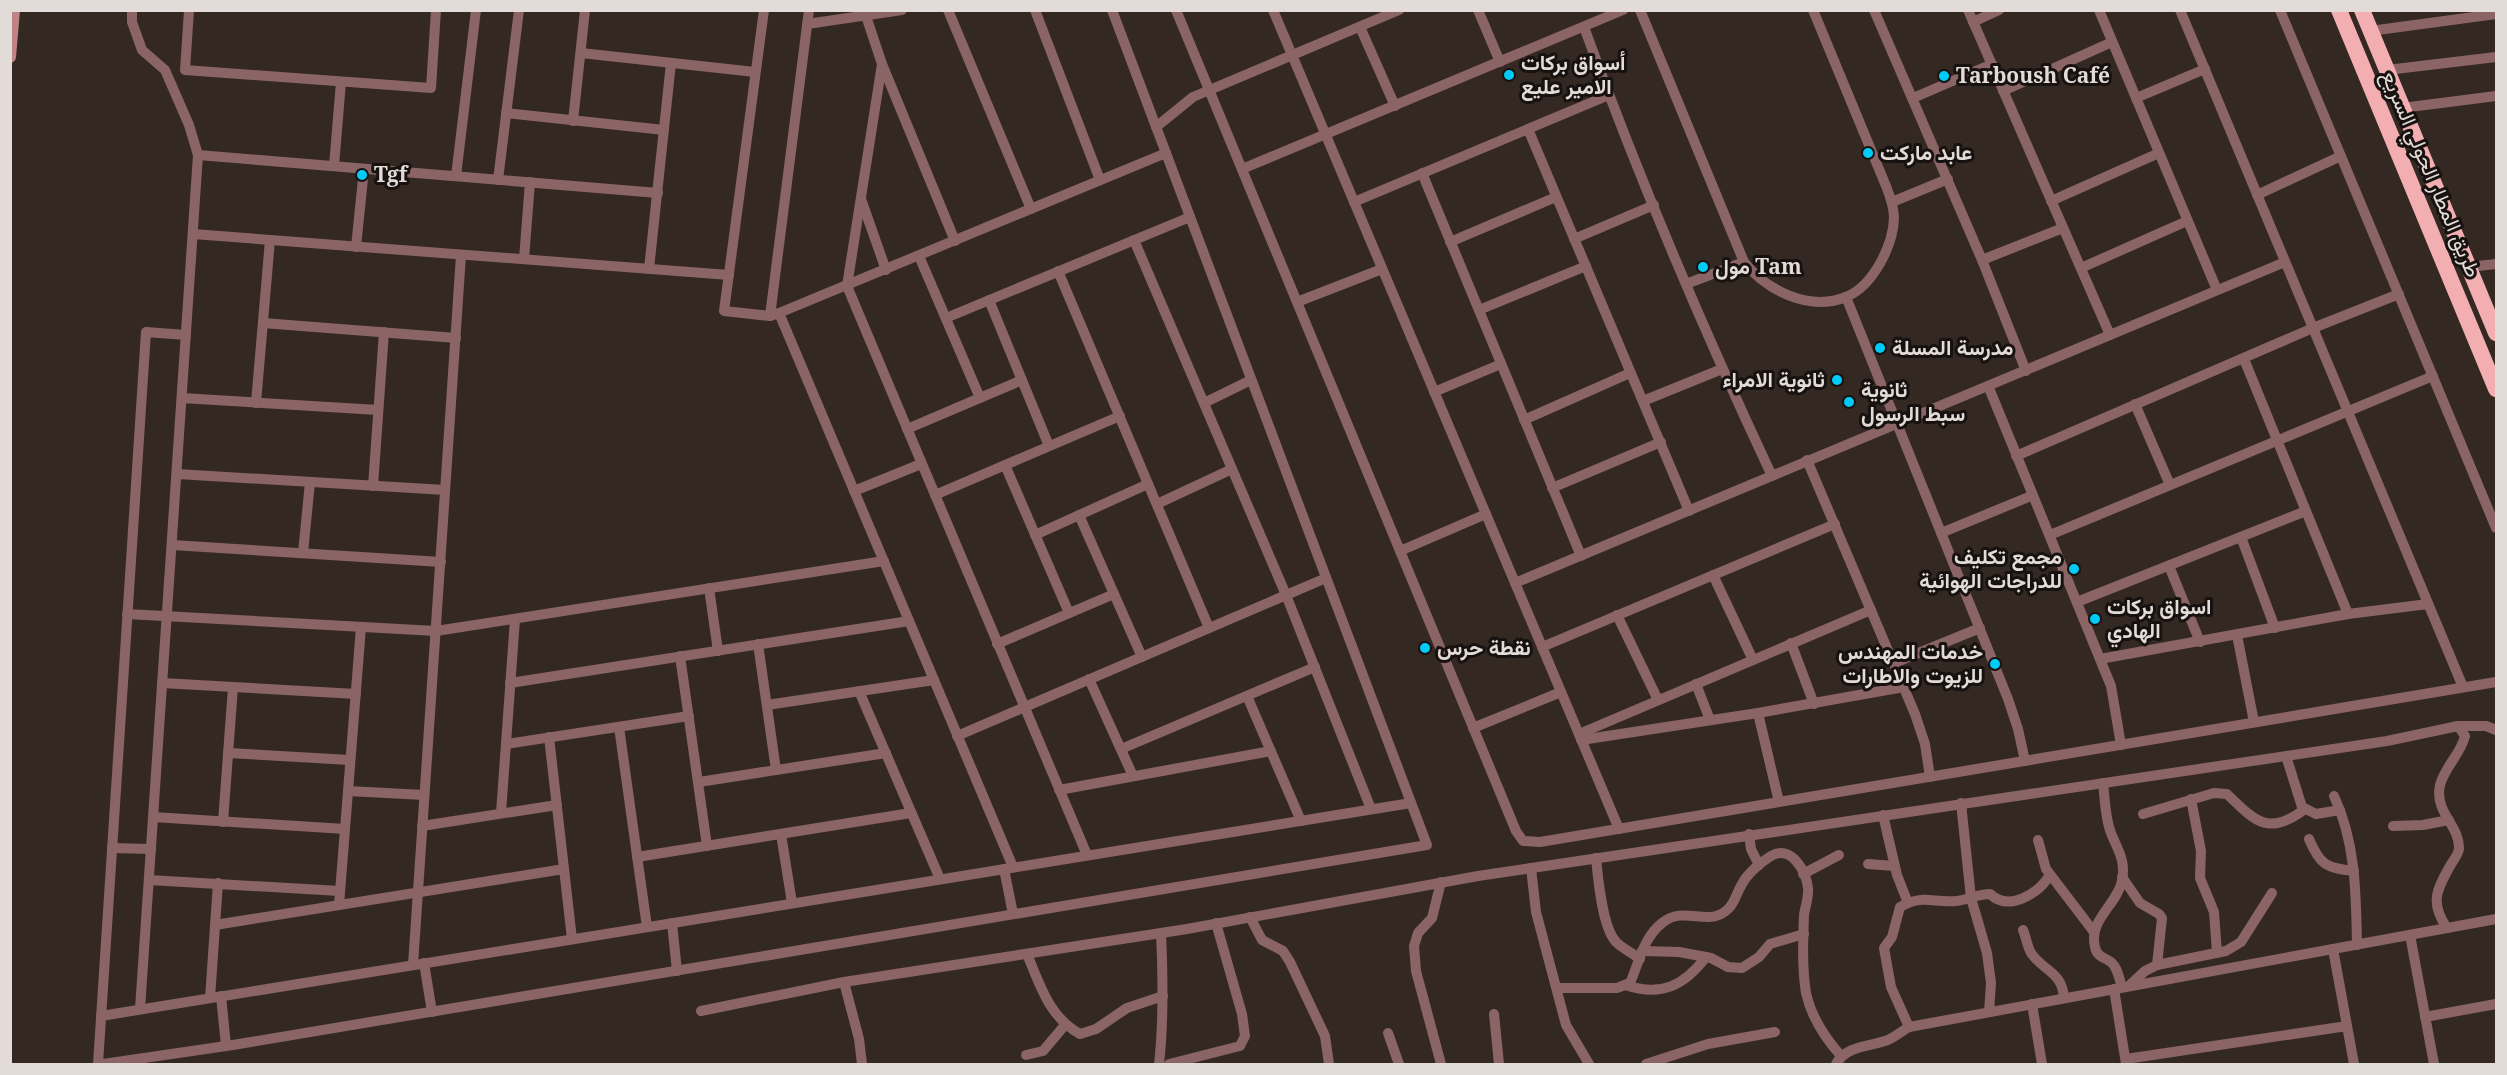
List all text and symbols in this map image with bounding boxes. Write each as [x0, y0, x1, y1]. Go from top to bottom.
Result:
place label: أسواق بركات الامير عليع [1521, 48, 1625, 101]
place label: Tarboush Café [1956, 61, 2110, 89]
street label: طريق المطار الحولي السريع [2372, 66, 2488, 283]
marker: أسواق بركات الامير عليع [1502, 68, 1516, 82]
marker: Tarboush Café [1937, 69, 1951, 83]
place label: عابد ماركت [1880, 138, 1972, 166]
marker: عابد ماركت [1861, 146, 1875, 160]
place label: Tgf [374, 160, 410, 188]
marker: Tgf [355, 168, 369, 182]
place label: مول Tam [1715, 252, 1802, 280]
marker: مول Tam [1696, 260, 1710, 274]
place label: مدرسة المسلة [1892, 333, 2014, 361]
marker: مدرسة المسلة [1873, 341, 1887, 355]
place label: ثانوية الامراء [1722, 365, 1825, 393]
marker: ثانوية الامراء [1830, 373, 1844, 387]
place label: ثانوية سبط الرسول [1861, 375, 1965, 427]
marker: ثانوية سبط الرسول [1842, 395, 1856, 409]
place label: مجمع تكليف للدراجات الهوائية [1919, 542, 2062, 594]
marker: مجمع تكليف للدراجات الهوائية [2067, 562, 2081, 576]
place label: اسواق بركات الهادي [2107, 592, 2211, 648]
marker: اسواق بركات الهادي [2088, 612, 2102, 626]
place label: نقطة حرس [1437, 633, 1531, 661]
place label: خدمات المهندس للزيوت والاطارات [1838, 637, 1983, 689]
marker: نقطة حرس [1418, 641, 1432, 655]
marker: خدمات المهندس للزيوت والاطارات [1988, 657, 2002, 671]

